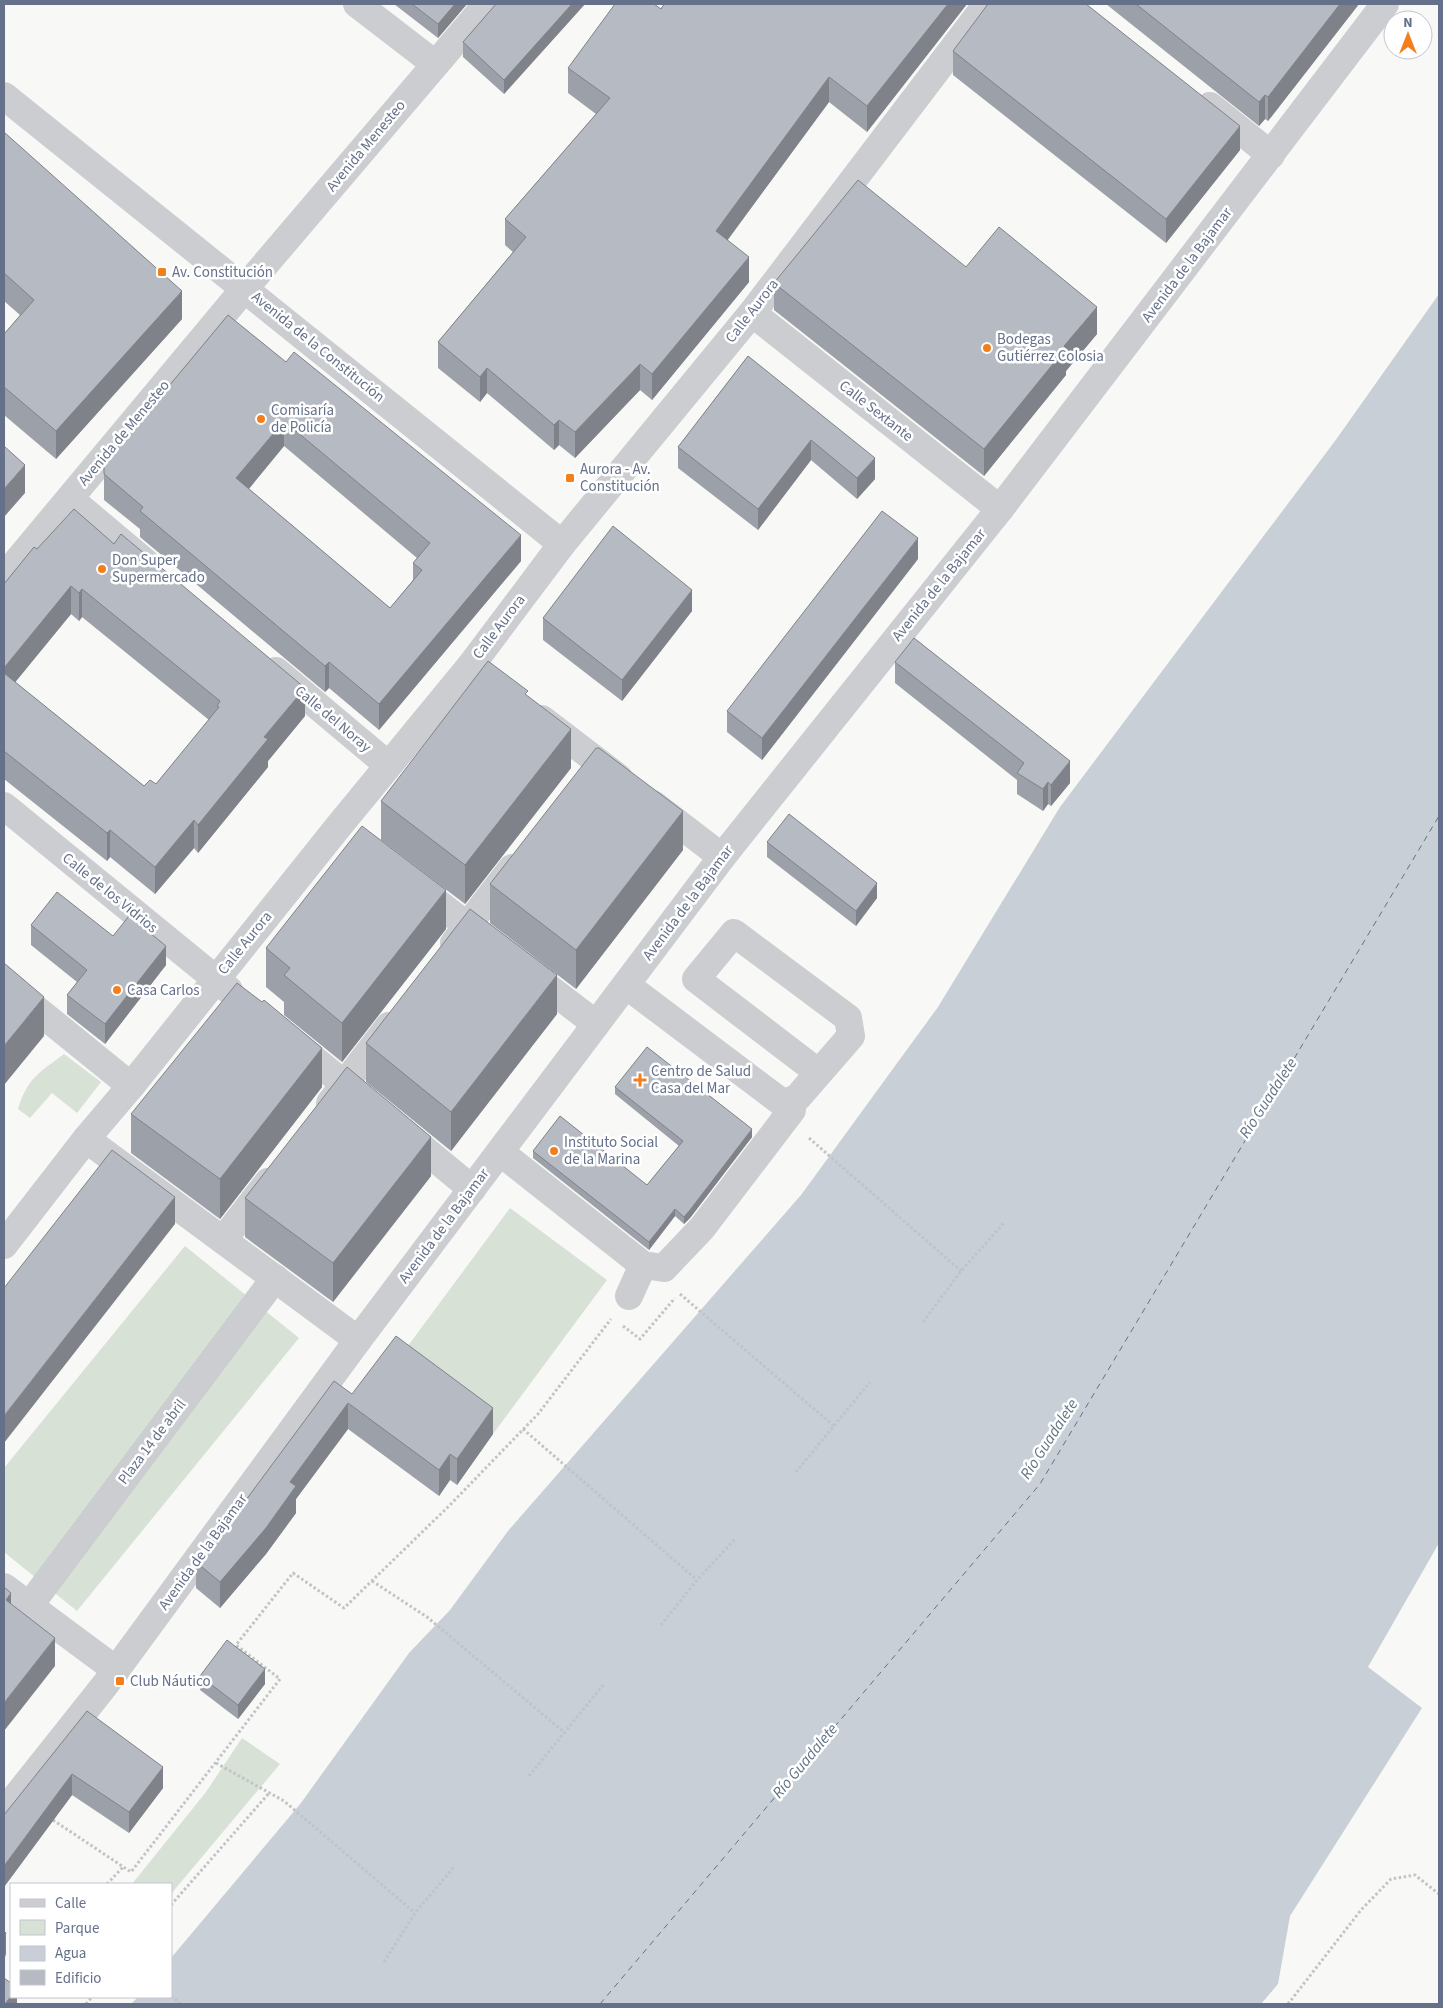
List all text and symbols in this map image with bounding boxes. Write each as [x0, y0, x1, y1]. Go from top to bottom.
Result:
north arrow [1383, 10, 1433, 60]
text: N [1403, 13, 1413, 33]
street label: Avenida Menesteo [321, 96, 411, 196]
street label: Avenida de la Bajamar [1137, 202, 1238, 327]
place label: Av. Constitución [172, 262, 273, 283]
marker: Av. Constitución [156, 266, 168, 278]
street label: Calle Aurora [720, 275, 784, 347]
street label: Avenida de la Constitución [247, 287, 389, 407]
place label: Bodegas Gutiérrez Colosia [997, 329, 1104, 367]
marker: Bodegas Gutiérrez Colosia [981, 342, 993, 354]
street label: Calle Sextante [835, 375, 917, 447]
street label: Avenida de Menesteo [73, 376, 175, 490]
place label: Comisaría de Policía [271, 400, 334, 438]
marker: Comisaría de Policía [255, 413, 267, 425]
place label: Aurora - Av. Constitución [580, 459, 660, 497]
marker: Aurora - Av. Constitución [564, 472, 576, 484]
street label: Avenida de la Bajamar [887, 524, 991, 646]
place label: Don Super Supermercado [112, 550, 205, 588]
marker: Don Super Supermercado [96, 563, 108, 575]
street label: Calle Aurora [468, 590, 530, 664]
street label: Calle del Noray [290, 681, 376, 757]
street label: Avenida de la Bajamar [638, 840, 739, 965]
street label: Calle de los Vidrios [58, 848, 162, 938]
street label: Calle Aurora [213, 907, 277, 979]
place label: Casa Carlos [127, 980, 200, 1001]
marker: Casa Carlos [111, 984, 123, 996]
water label: Río Guadalete [1234, 1053, 1302, 1142]
place label: Centro de Salud Casa del Mar [651, 1061, 751, 1099]
marker: Centro de Salud Casa del Mar [633, 1073, 647, 1087]
place label: Instituto Social de la Marina [564, 1132, 658, 1170]
marker: Instituto Social de la Marina [548, 1145, 560, 1157]
street label: Avenida de la Bajamar [394, 1163, 495, 1288]
water label: Río Guadalete [1015, 1394, 1083, 1483]
street label: Plaza 14 de abril [113, 1395, 191, 1489]
street label: Avenida de la Bajamar [154, 1489, 253, 1614]
place label: Club Náutico [130, 1671, 211, 1692]
marker: Club Náutico [114, 1675, 126, 1687]
water label: Río Guadalete [767, 1719, 843, 1803]
legend [10, 1883, 172, 1998]
text: Calle [55, 1893, 86, 1914]
text: Parque [55, 1918, 99, 1939]
text: Agua [55, 1943, 86, 1964]
text: Edificio [55, 1968, 102, 1989]

